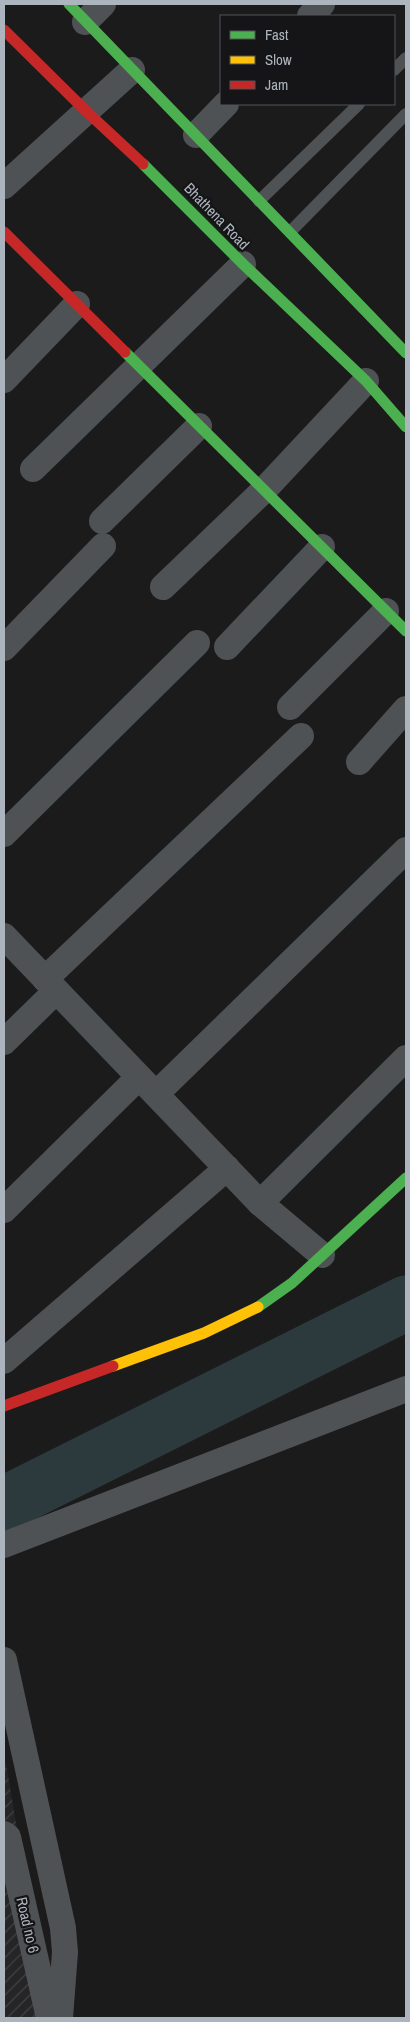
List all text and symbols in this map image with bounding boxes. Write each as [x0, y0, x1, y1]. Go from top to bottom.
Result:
legend [220, 15, 395, 105]
text: Fast [265, 24, 289, 45]
text: Slow [265, 49, 292, 70]
text: Jam [265, 74, 288, 95]
street label: Bhathena Road [180, 178, 254, 254]
street label: Road no 6 [11, 1895, 45, 1955]

